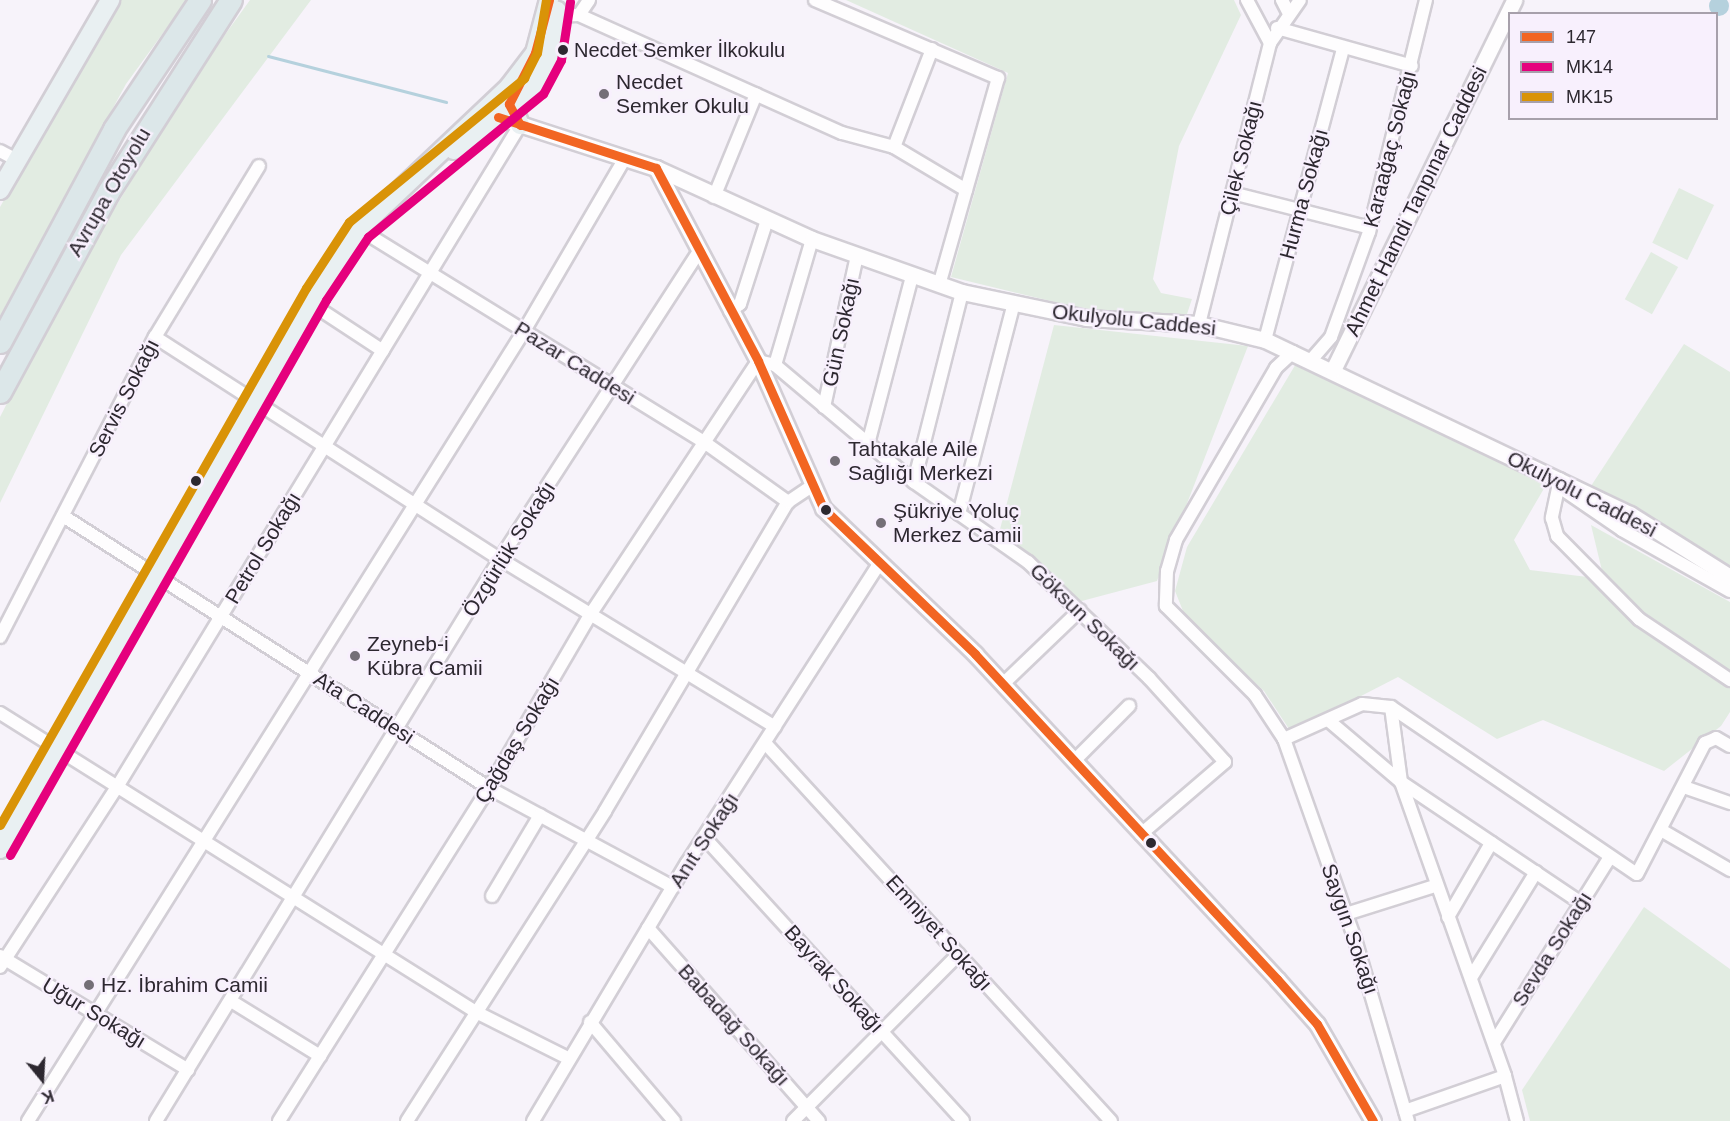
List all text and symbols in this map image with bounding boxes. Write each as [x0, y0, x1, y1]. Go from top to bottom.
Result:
legend [1508, 12, 1718, 120]
text: 147 [1566, 27, 1596, 47]
place label: Necdet Semker İlkokulu [574, 38, 785, 62]
marker: Necdet Semker İlkokulu [557, 44, 569, 56]
text: MK14 [1566, 57, 1613, 77]
street label: Ahmet Hamdi Tanpınar Caddesi [1339, 62, 1493, 340]
street label: Karaağaç Sokağı [1358, 68, 1422, 230]
place label: Necdet Semker Okulu [616, 69, 749, 119]
marker: Necdet Semker Okulu [597, 87, 611, 101]
text: MK15 [1566, 87, 1613, 107]
street label: Çilek Sokağı [1215, 98, 1267, 218]
street label: Avrupa Otoyolu [62, 123, 156, 261]
street label: Hurma Sokağı [1274, 126, 1334, 262]
street label: Gün Sokağı [817, 275, 865, 389]
street label: Okulyolu Caddesi [1051, 299, 1217, 341]
street label: Pazar Caddesi [510, 316, 640, 410]
street label: Servis Sokağı [83, 335, 165, 461]
place label: Tahtakale Aile Sağlığı Merkezi [848, 436, 993, 486]
street label: Okulyolu Caddesi [1503, 445, 1661, 543]
marker: Tahtakale Aile Sağlığı Merkezi [826, 452, 844, 470]
unlabelled marker [190, 475, 202, 487]
street label: Özgürlük Sokağı [457, 476, 561, 622]
street label: Petrol Sokağı [220, 487, 306, 609]
place label: Şükriye Yoluç Merkez Camii [893, 498, 1021, 548]
unlabelled marker [820, 504, 832, 516]
marker: Şükriye Yoluç Merkez Camii [874, 516, 888, 530]
street label: Göksun Sokağı [1025, 558, 1145, 676]
place label: Zeyneb-i Kübra Camii [367, 631, 483, 681]
marker: Zeyneb-i Kübra Camii [348, 649, 362, 663]
street label: Ata Caddesi [309, 666, 419, 750]
street label: Çağdaş Sokağı [469, 672, 565, 808]
street label: Anıt Sokağı [664, 788, 744, 892]
unlabelled marker [1145, 837, 1157, 849]
street label: Saygın Sokağı [1316, 860, 1384, 998]
street label: Emniyet Sokağı [880, 870, 998, 996]
street label: Sevda Sokağı [1507, 887, 1597, 1011]
street label: Bayrak Sokağı [779, 920, 889, 1038]
street label: Babadağ Sokağı [673, 959, 795, 1091]
street label: Uğur Sokağı [37, 972, 151, 1054]
place label: Hz. İbrahim Camii [101, 972, 268, 998]
marker: Hz. İbrahim Camii [82, 978, 96, 992]
north arrow [12, 1049, 72, 1109]
text: K [40, 1087, 56, 1106]

